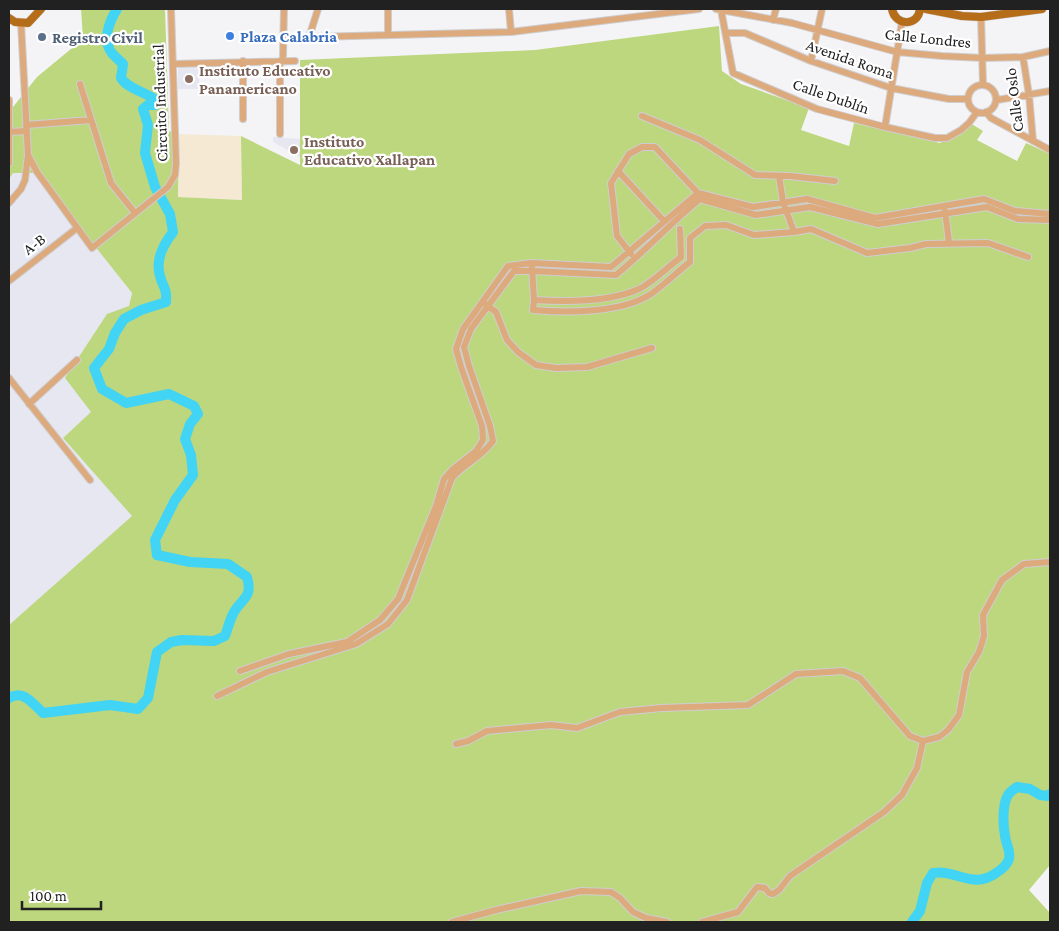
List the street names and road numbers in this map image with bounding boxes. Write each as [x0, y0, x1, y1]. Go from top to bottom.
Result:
street label: Calle Londres [884, 25, 972, 51]
street label: Avenida Roma [804, 36, 897, 82]
street label: Circuito Industrial [149, 44, 171, 162]
street label: Calle Oslo [1002, 67, 1026, 133]
street label: Calle Dublín [791, 75, 872, 117]
street label: A-B [19, 230, 49, 258]

